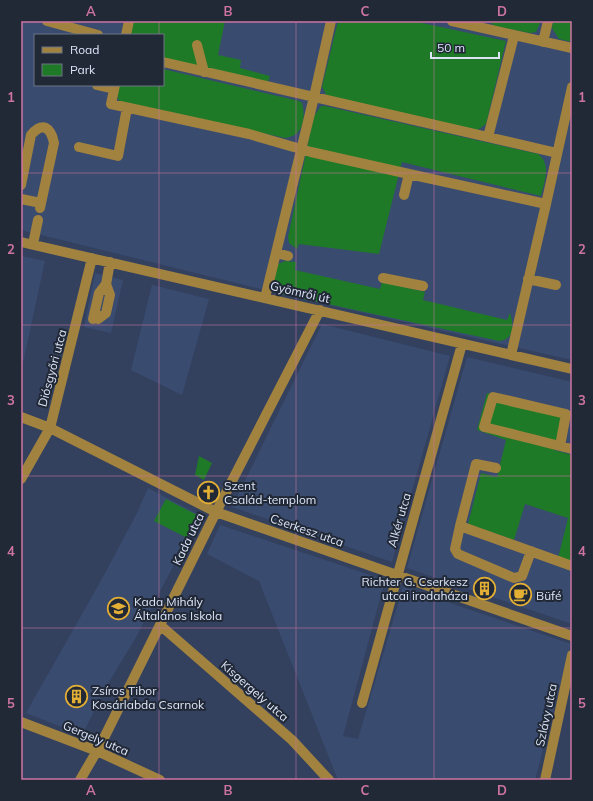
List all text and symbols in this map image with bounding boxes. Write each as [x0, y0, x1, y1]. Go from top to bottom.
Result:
text: A [86, 3, 96, 19]
text: B [224, 3, 233, 19]
text: C [361, 3, 370, 19]
text: D [497, 3, 507, 19]
legend [34, 34, 164, 86]
scale bar [431, 34, 499, 60]
text: 50 m [437, 40, 465, 55]
text: Road [70, 42, 99, 57]
text: Park [70, 62, 96, 77]
text: 1 [7, 89, 15, 105]
text: 1 [578, 89, 586, 105]
text: 2 [7, 241, 15, 257]
text: 2 [578, 241, 586, 257]
street label: Gyömrői út [269, 278, 331, 306]
street label: Diósgyőri utca [34, 328, 70, 408]
text: 3 [7, 392, 15, 408]
text: 3 [578, 392, 586, 408]
place label: Szent Család-templom [224, 478, 316, 507]
church icon: Szent Család-templom [196, 479, 222, 505]
street label: Alkér utca [384, 491, 414, 549]
street label: Kada utca [169, 510, 207, 568]
street label: Cserkesz utca [268, 510, 346, 550]
text: 4 [7, 543, 15, 559]
text: 4 [578, 543, 586, 559]
place label: Richter G. Cserkesz utcai irodaháza [361, 574, 468, 603]
building icon: Richter G. Cserkesz utcai irodaháza [471, 575, 497, 601]
cafe icon: Büfé [507, 582, 533, 608]
place label: Büfé [536, 588, 562, 603]
place label: Kada Mihály Általános Iskola [134, 594, 222, 623]
school or university icon: Kada Mihály Általános Iskola [105, 595, 131, 621]
street label: Kisgergely utca [218, 658, 292, 724]
street label: Szlávy utca [532, 682, 560, 748]
place label: Zsíros Tibor Kosárlabda Csarnok [92, 683, 205, 712]
building icon: Zsíros Tibor Kosárlabda Csarnok [64, 684, 90, 710]
text: 5 [7, 695, 15, 711]
text: 5 [578, 695, 586, 711]
street label: Gergely utca [61, 717, 131, 759]
text: A [86, 782, 96, 798]
text: B [224, 782, 233, 798]
text: C [361, 782, 370, 798]
text: D [497, 782, 507, 798]

